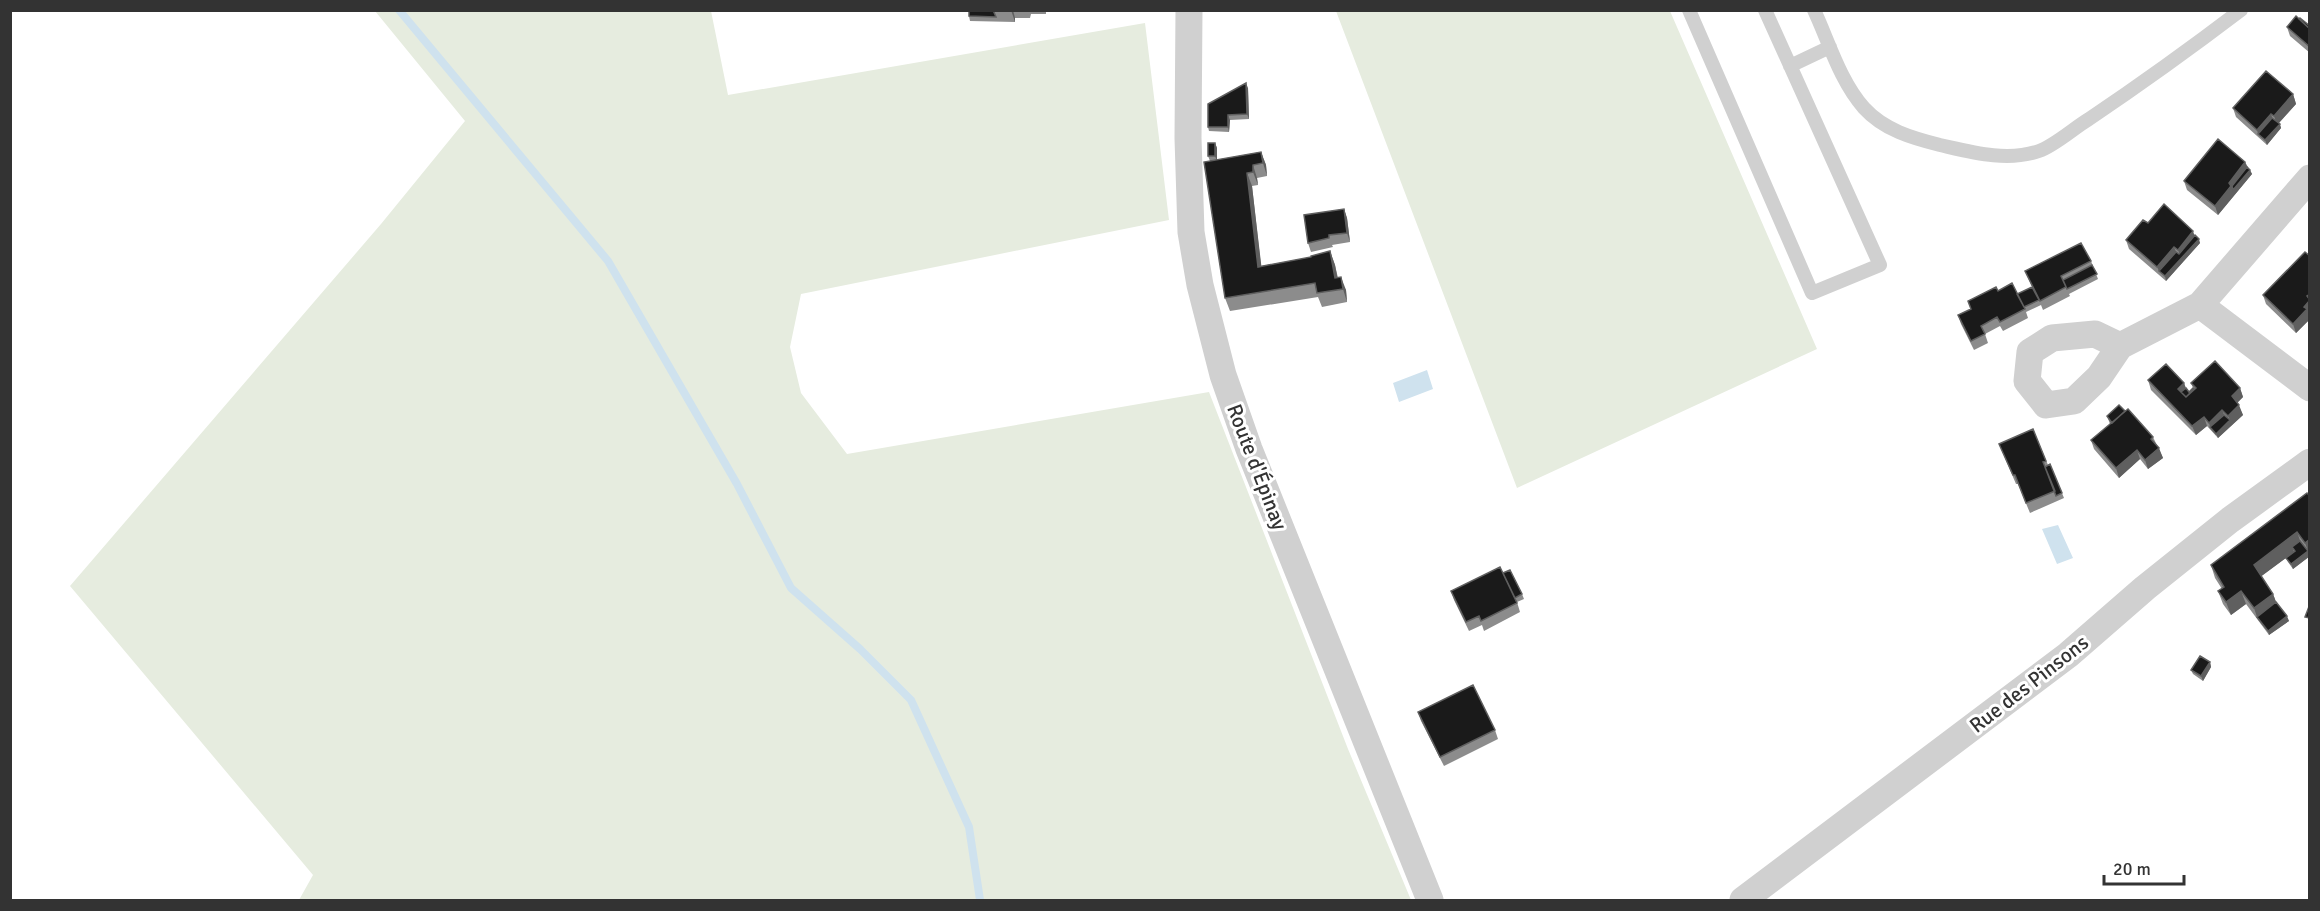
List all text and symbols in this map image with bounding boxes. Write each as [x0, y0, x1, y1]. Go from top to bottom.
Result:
street label: Route d'Épinay [1221, 400, 1293, 534]
street label: Rue des Pinsons [1964, 629, 2094, 739]
scale bar [2104, 848, 2184, 886]
text: 20 m [2113, 858, 2151, 880]

